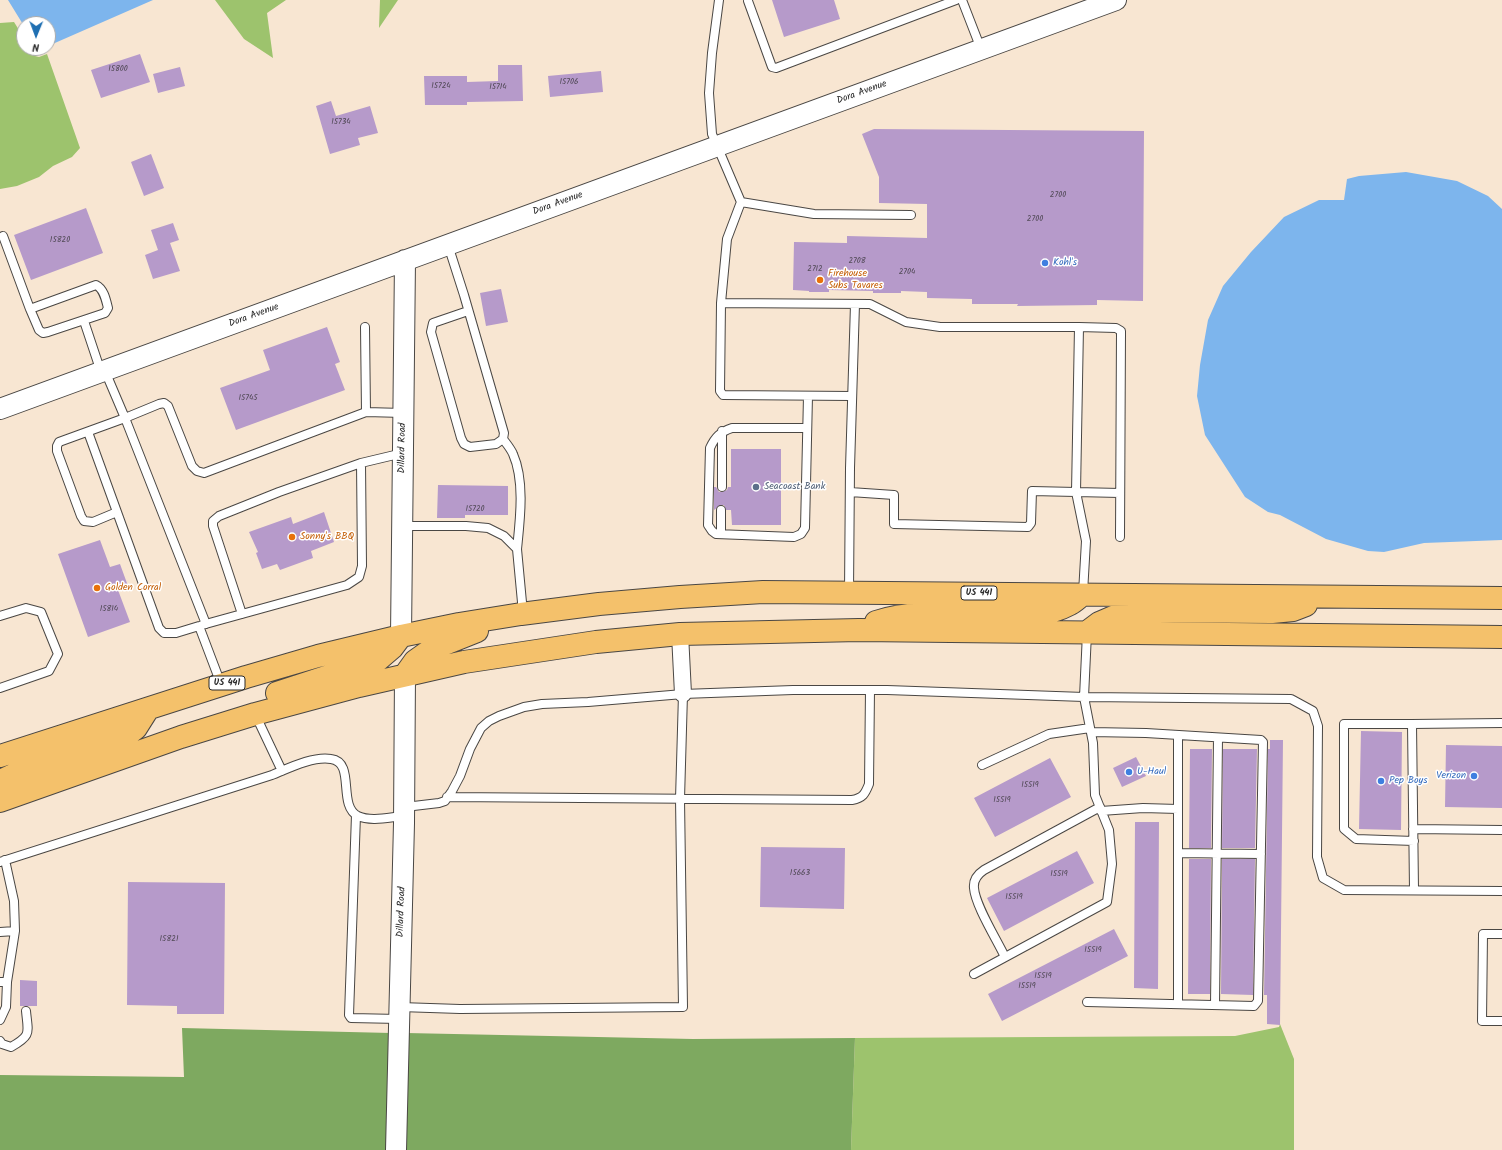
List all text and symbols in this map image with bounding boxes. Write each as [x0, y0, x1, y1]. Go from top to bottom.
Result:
north arrow [16, 16, 56, 56]
text: N [32, 38, 39, 56]
house number: 15800 [108, 65, 128, 75]
house number: 15706 [560, 78, 578, 88]
street label: Dora Avenue [835, 78, 889, 108]
house number: 15724 [431, 82, 451, 92]
house number: 15714 [489, 83, 507, 93]
house number: 15734 [331, 118, 351, 128]
street label: Dora Avenue [531, 189, 585, 219]
house number: 2700 [1050, 191, 1066, 201]
house number: 2700 [1027, 215, 1043, 225]
house number: 15820 [50, 236, 70, 246]
house number: 2708 [848, 257, 866, 267]
place label: Kohl's [1053, 257, 1077, 269]
marker: Kohl's [1040, 258, 1050, 268]
house number: 2712 [807, 265, 823, 275]
place label: Firehouse Subs Tavares [828, 268, 883, 292]
house number: 2704 [899, 268, 915, 278]
marker: Firehouse Subs Tavares [815, 275, 825, 285]
street label: Dora Avenue [227, 301, 281, 331]
house number: 15745 [238, 394, 258, 404]
street label: Dillard Road [397, 423, 409, 473]
place label: Seacoast Bank [764, 481, 825, 493]
marker: Seacoast Bank [751, 482, 761, 492]
house number: 15720 [465, 505, 485, 515]
place label: Sonny's BBQ [300, 531, 354, 543]
marker: Sonny's BBQ [287, 532, 297, 542]
place label: Golden Corral [105, 582, 161, 594]
marker: Golden Corral [92, 583, 102, 593]
road number: US 441 [961, 586, 997, 600]
house number: 15814 [100, 605, 118, 615]
road number: US 441 [209, 676, 245, 690]
place label: U-Haul [1137, 766, 1166, 778]
marker: U-Haul [1124, 767, 1134, 777]
place label: Verizon [1436, 770, 1466, 782]
marker: Verizon [1469, 771, 1479, 781]
place label: Pep Boys [1389, 775, 1428, 787]
marker: Pep Boys [1376, 776, 1386, 786]
house number: 15519 [1021, 781, 1039, 791]
house number: 15519 [993, 796, 1011, 806]
house number: 15663 [790, 869, 810, 879]
house number: 15519 [1050, 870, 1068, 880]
street label: Dillard Road [395, 886, 409, 938]
house number: 15519 [1005, 893, 1023, 903]
house number: 15821 [160, 935, 178, 945]
house number: 15519 [1084, 946, 1102, 956]
house number: 15519 [1034, 972, 1052, 982]
house number: 15519 [1018, 982, 1036, 992]

